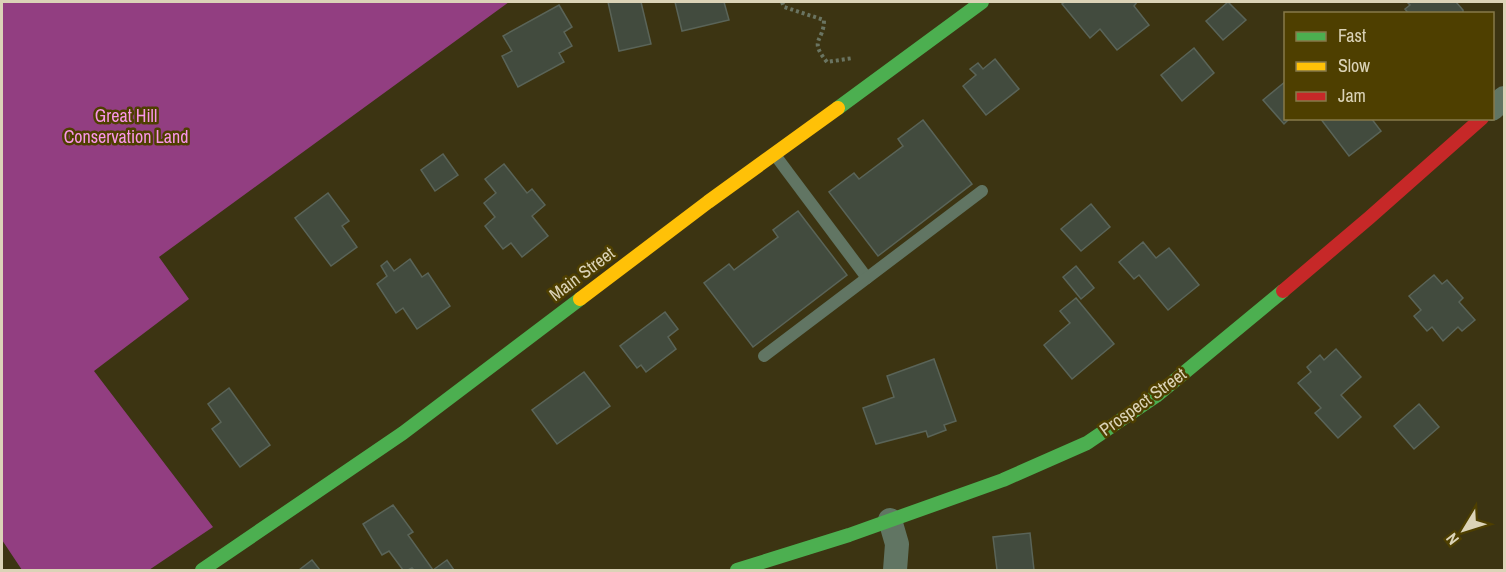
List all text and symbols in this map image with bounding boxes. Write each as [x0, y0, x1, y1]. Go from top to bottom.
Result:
legend [1284, 12, 1494, 120]
text: Fast [1338, 23, 1366, 48]
text: Slow [1338, 53, 1370, 78]
text: Jam [1338, 83, 1366, 108]
park label: Great Hill Conservation Land [64, 103, 188, 149]
street label: Main Street [544, 241, 620, 307]
street label: Prospect Street [1094, 362, 1191, 442]
north arrow [1434, 500, 1494, 560]
text: N [1441, 529, 1464, 550]

